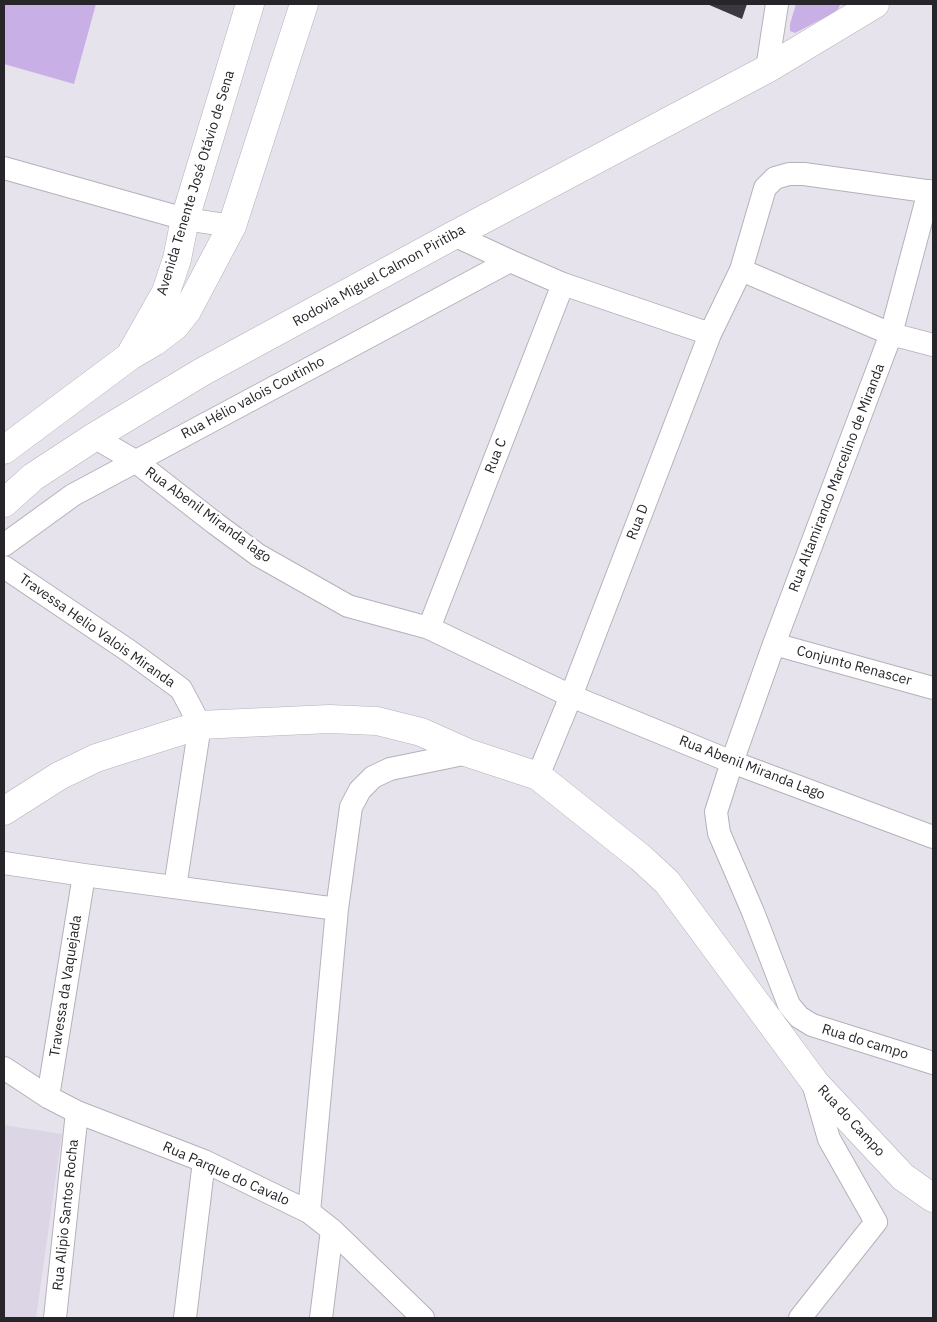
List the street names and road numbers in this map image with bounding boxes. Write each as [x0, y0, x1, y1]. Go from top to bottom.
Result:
street label: Avenida Tenente José Otávio de Sena [154, 68, 238, 298]
street label: Rodovia Miguel Calmon Piritiba [290, 222, 468, 330]
street label: Rua Hélio valois Coutinho [178, 353, 328, 443]
street label: Rua Altamirando Marcelino de Miranda [786, 361, 888, 595]
street label: Rua C [482, 436, 510, 476]
street label: Rua Abenil Miranda lago [142, 464, 274, 566]
street label: Rua D [624, 502, 652, 542]
street label: Travessa Helio Valois Miranda [16, 571, 178, 691]
street label: Conjunto Renascer [795, 643, 913, 689]
street label: Rua Abenil Miranda Lago [677, 732, 827, 804]
street label: Travessa da Vaquejada [46, 914, 86, 1058]
street label: Rua do campo [820, 1021, 910, 1063]
street label: Rua do Campo [814, 1082, 888, 1160]
street label: Rua Alipio Santos Rocha [50, 1138, 82, 1292]
street label: Rua Parque do Cavalo [160, 1138, 292, 1210]

